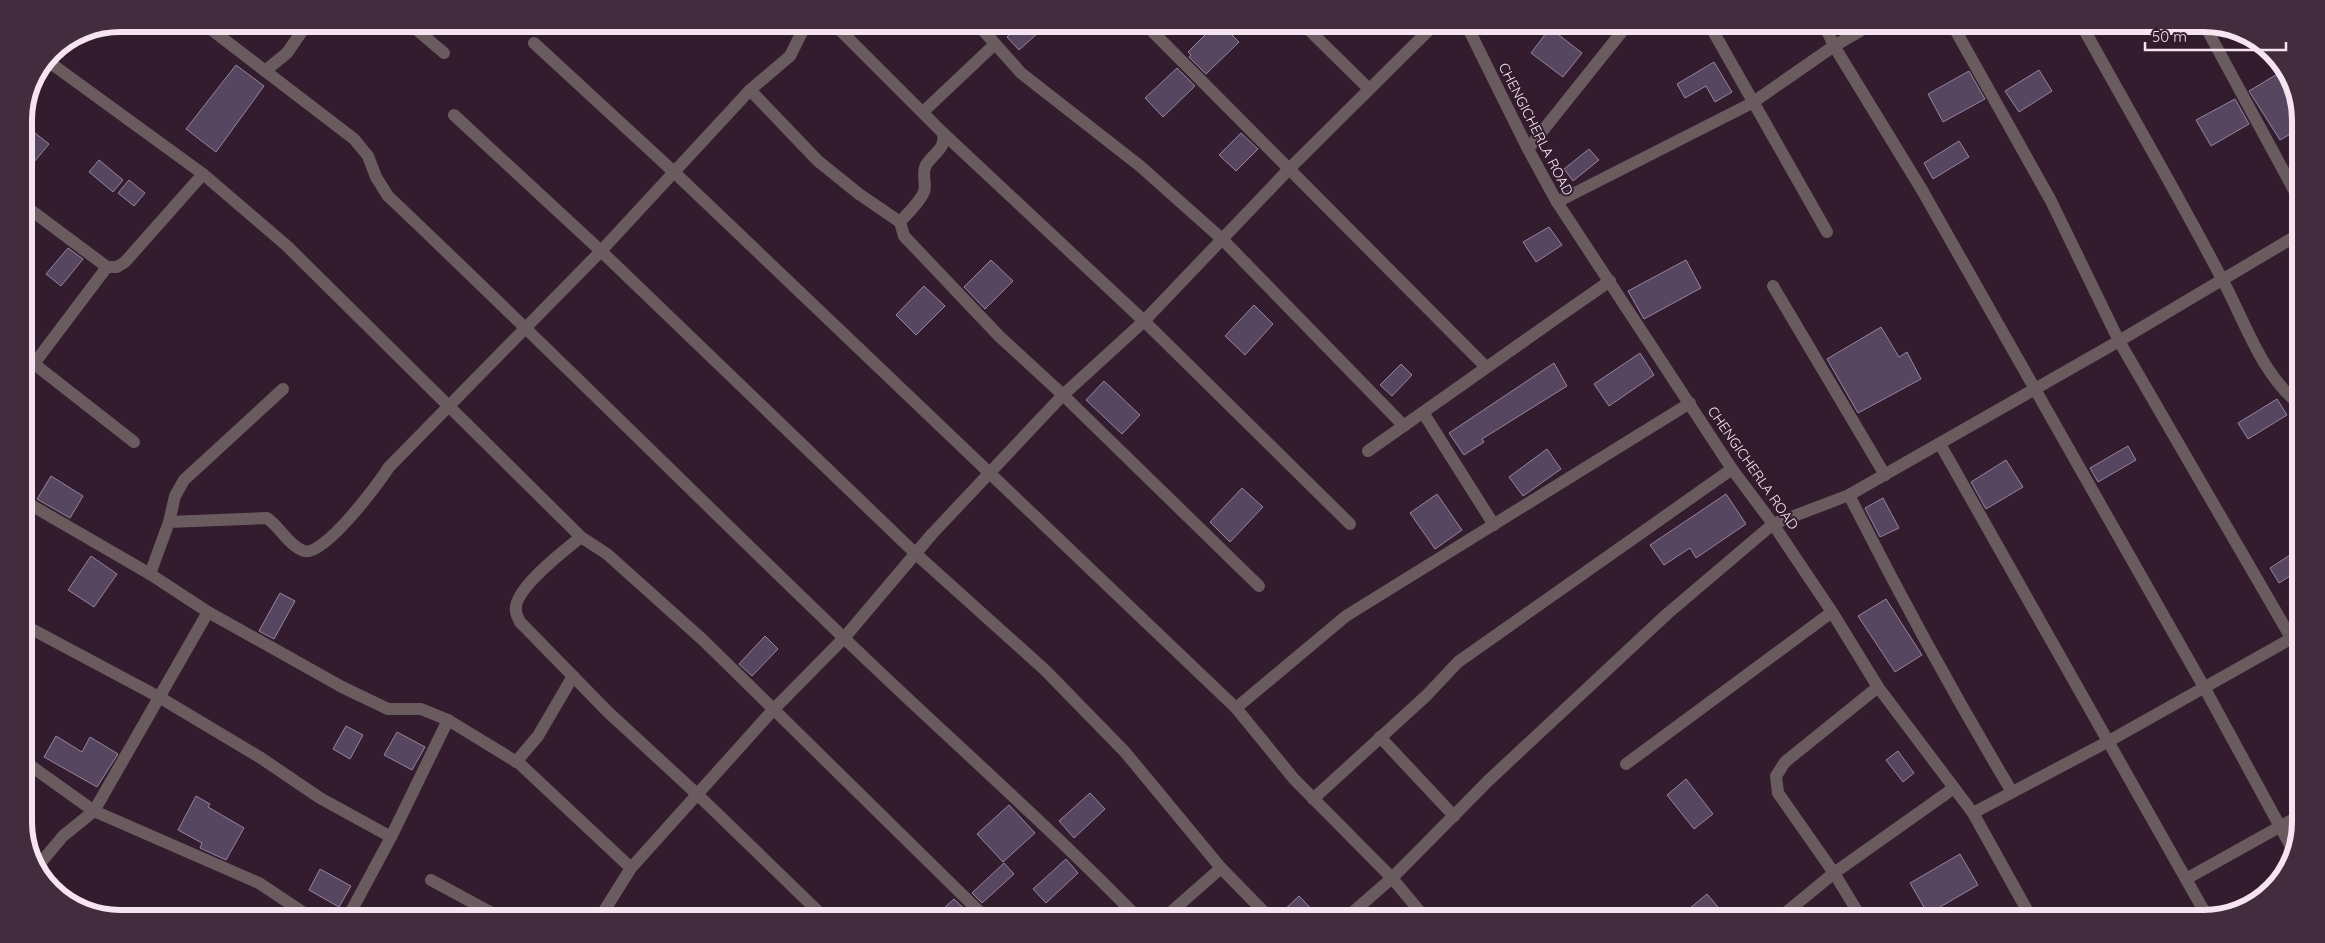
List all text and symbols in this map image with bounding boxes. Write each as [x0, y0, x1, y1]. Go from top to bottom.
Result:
scale bar [2145, 20, 2286, 52]
text: 50 m [2152, 27, 2187, 46]
street label: CHENGICHERLA ROAD [1495, 60, 1577, 198]
street label: CHENGICHERLA ROAD [1704, 403, 1802, 533]

